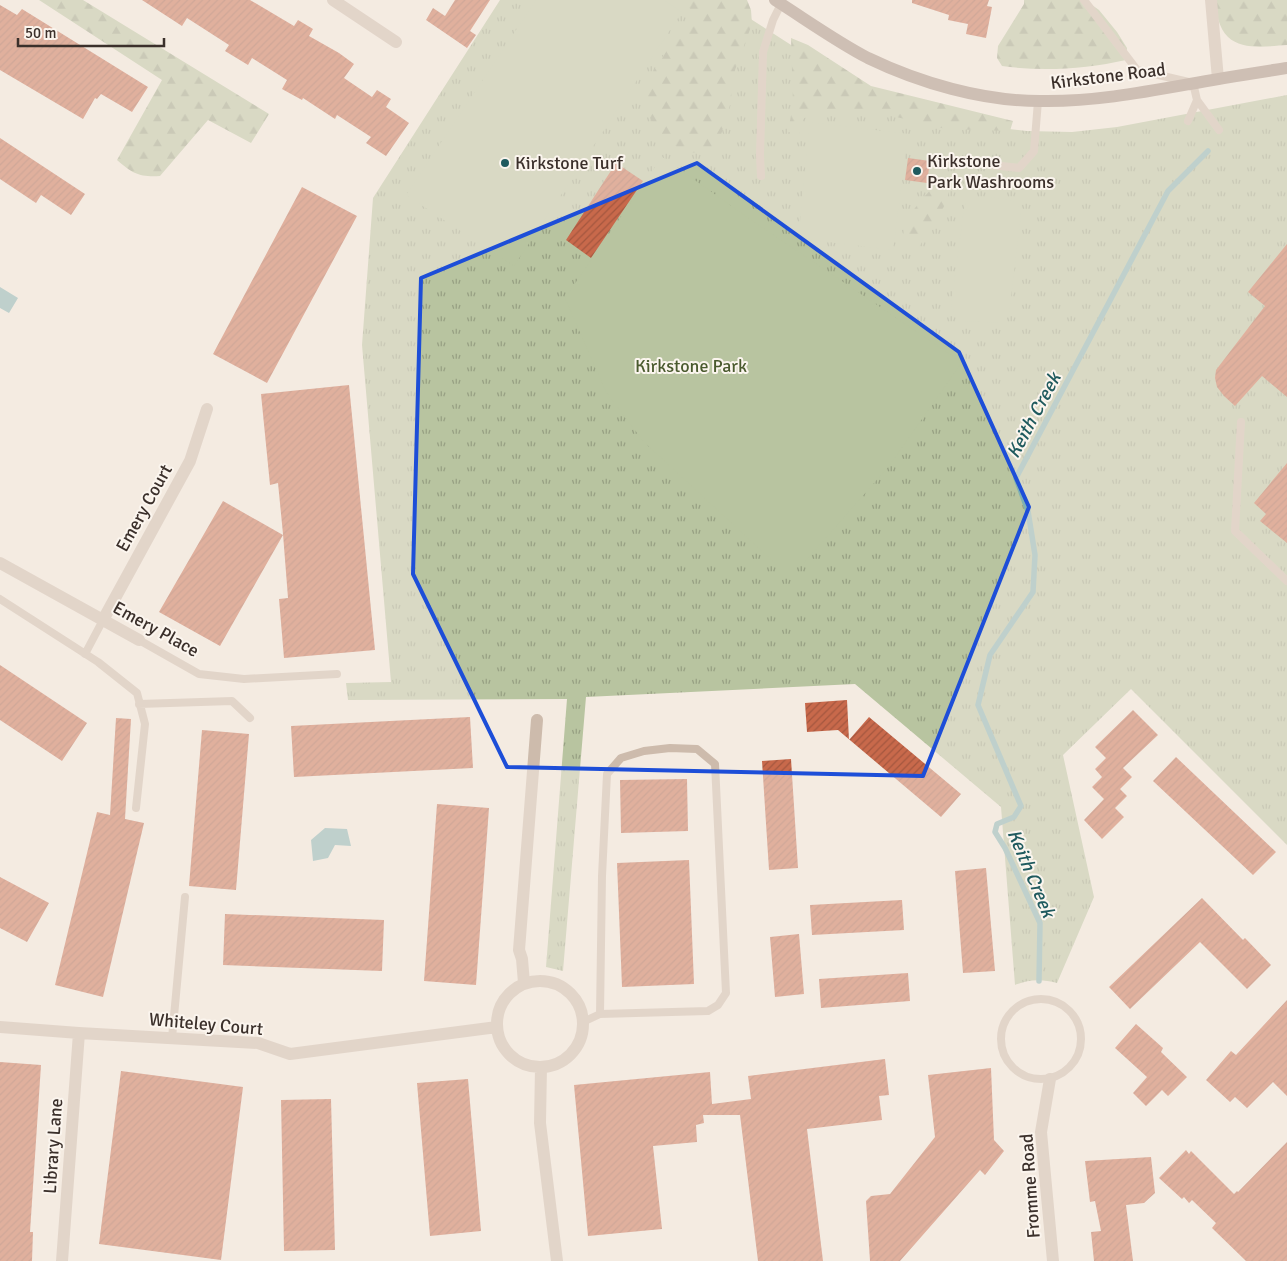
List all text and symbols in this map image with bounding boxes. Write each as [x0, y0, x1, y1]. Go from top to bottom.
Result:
scale bar [18, 15, 164, 47]
text: 50 m [25, 24, 56, 42]
street label: Kirkstone Road [1049, 58, 1167, 94]
place label: Kirkstone Park Washrooms [927, 150, 1054, 193]
place label: Kirkstone Turf [515, 152, 624, 174]
marker: Kirkstone Turf [499, 157, 511, 169]
marker: Kirkstone Park Washrooms [911, 165, 923, 177]
park label: Kirkstone Park [635, 355, 747, 377]
water label: Keith Creek [1001, 367, 1067, 462]
street label: Emery Court [111, 461, 177, 555]
street label: Emery Place [109, 596, 203, 662]
water label: Keith Creek [1002, 826, 1061, 922]
street label: Whiteley Court [148, 1008, 264, 1040]
street label: Library Lane [39, 1098, 67, 1194]
street label: Fromme Road [1015, 1133, 1045, 1239]

